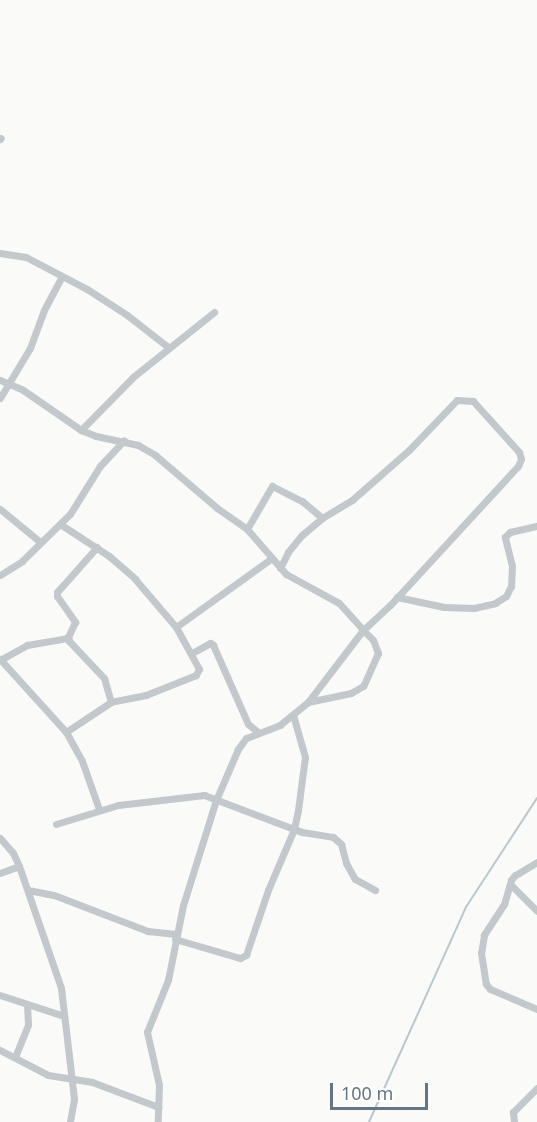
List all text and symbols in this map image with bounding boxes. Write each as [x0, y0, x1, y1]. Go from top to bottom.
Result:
scale bar [333, 1071, 430, 1109]
text: 100 m [341, 1081, 393, 1105]

